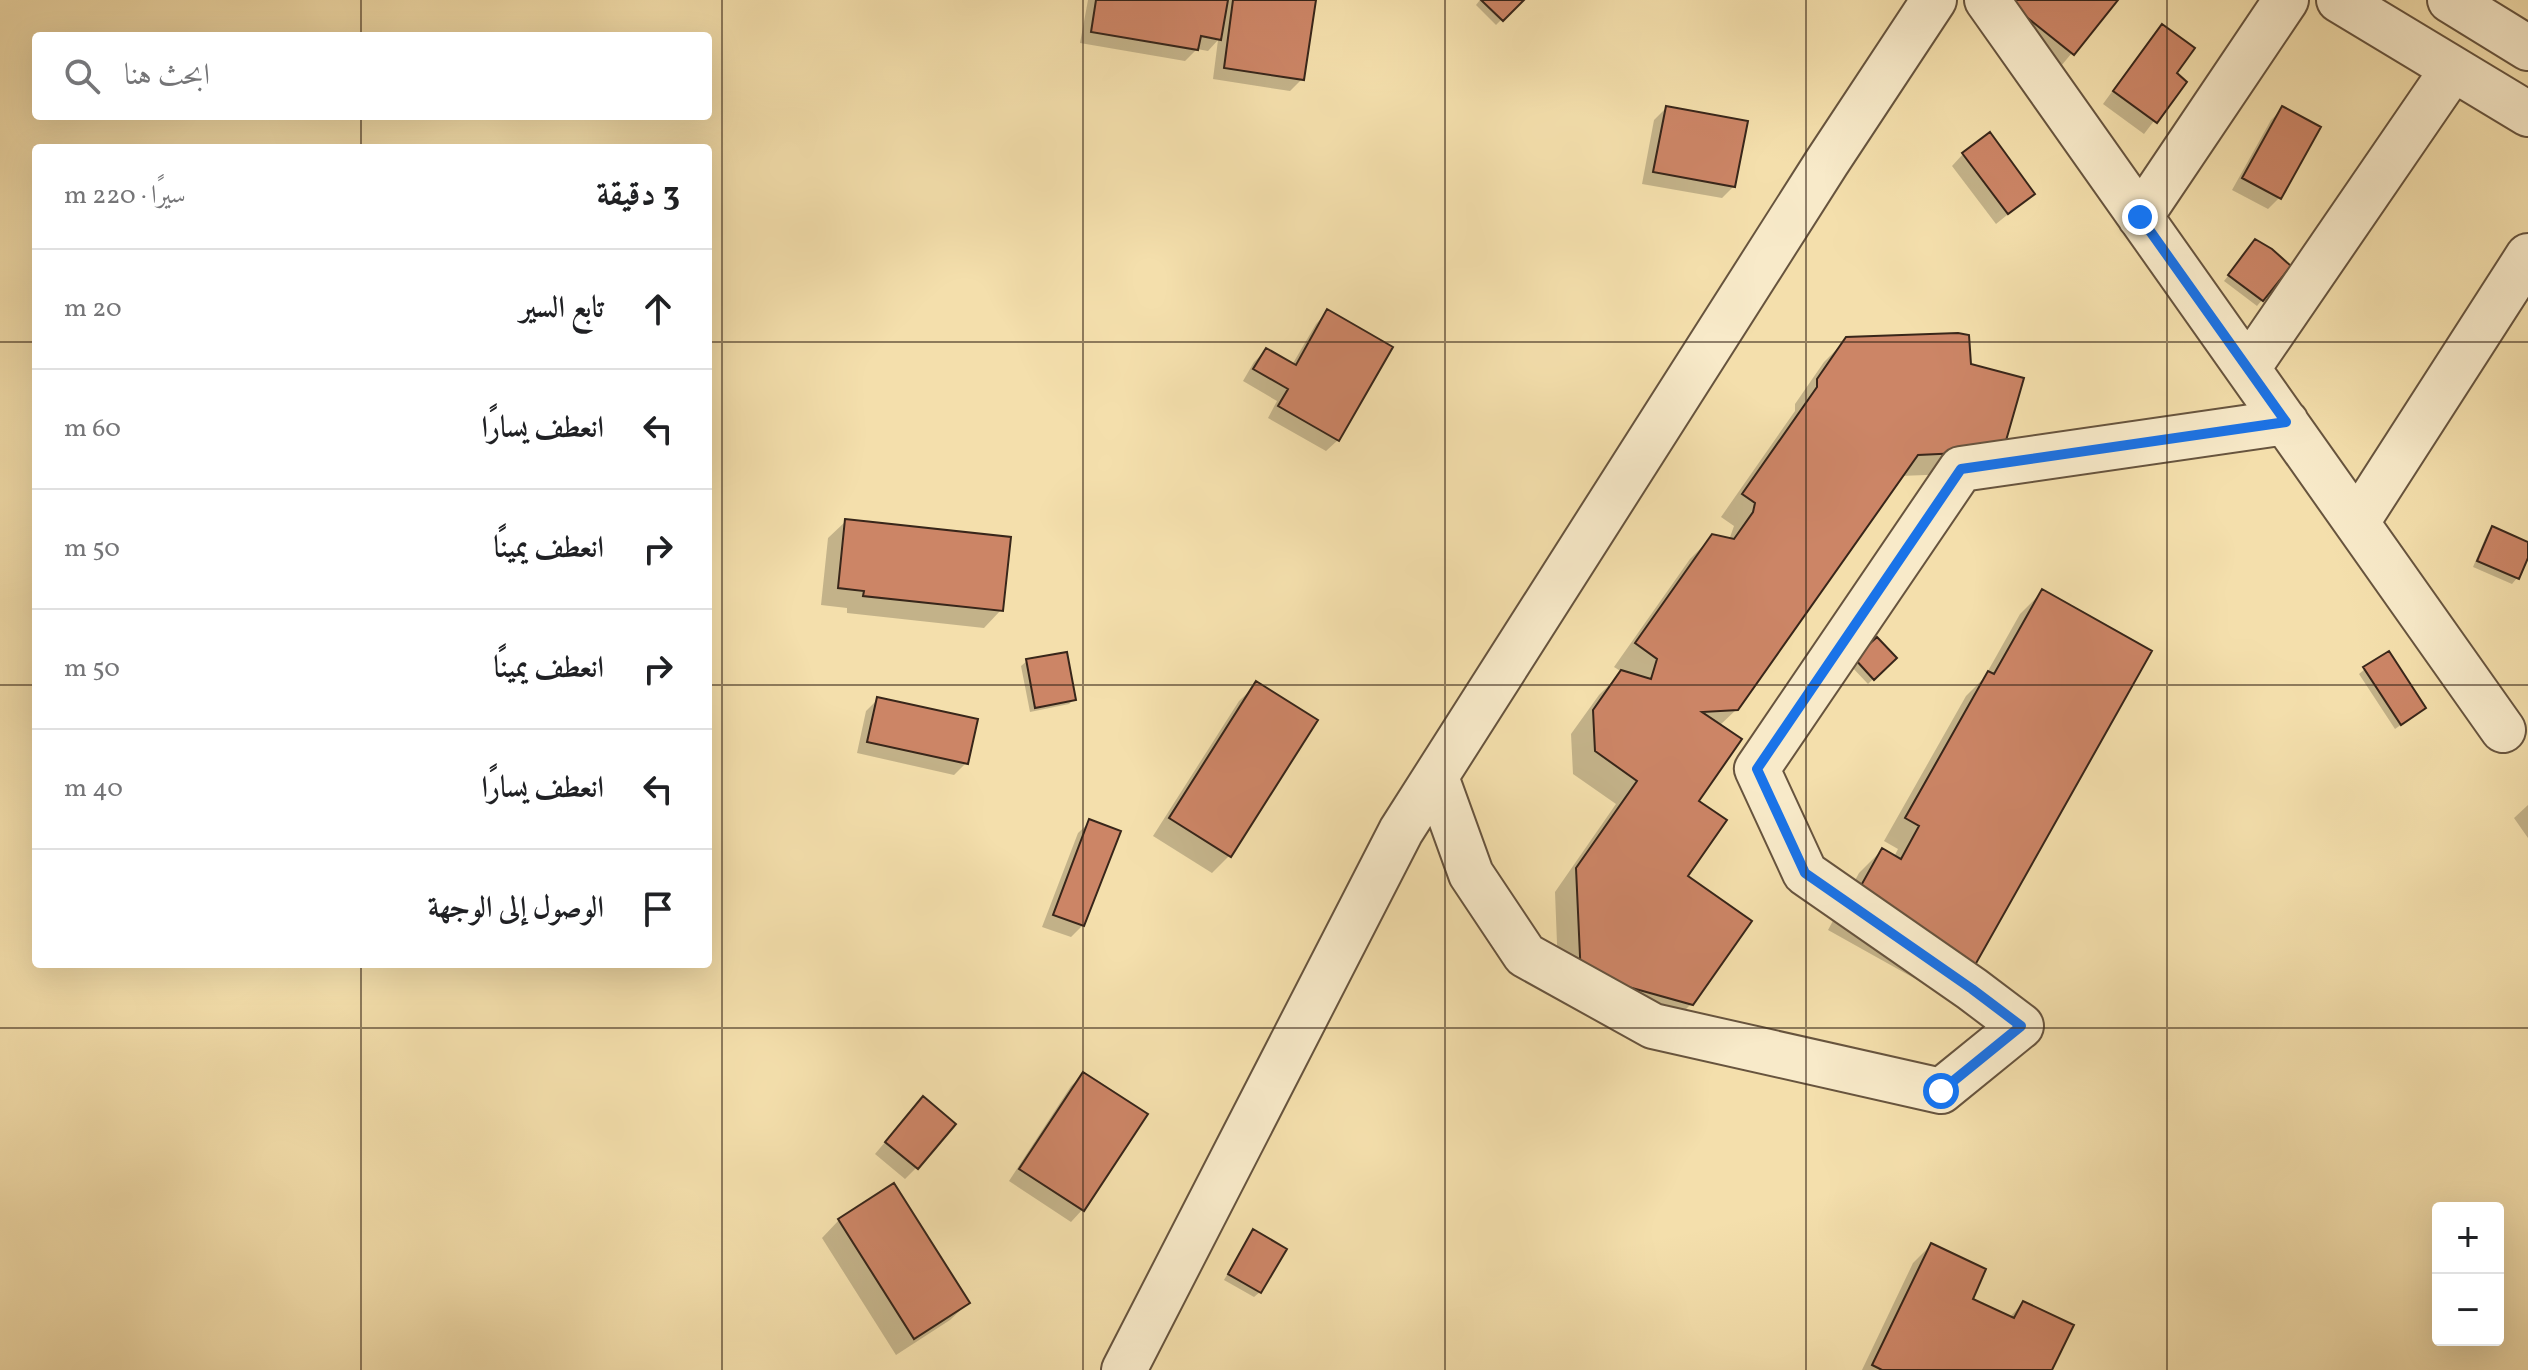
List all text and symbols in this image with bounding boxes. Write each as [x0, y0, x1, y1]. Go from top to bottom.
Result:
search box [32, 32, 712, 120]
icon: search [60, 54, 104, 98]
text: ابحث هنا [124, 55, 210, 97]
text: 3 دقيقة [596, 172, 680, 219]
text: سيرًا · 220 m [64, 178, 186, 214]
route end [2122, 199, 2158, 235]
icon: ahead [636, 287, 680, 331]
text: تابع السير [520, 288, 604, 330]
text: 20 m [64, 291, 122, 327]
icon: left [636, 407, 680, 451]
text: انعطف يسارًا [481, 408, 604, 450]
text: 60 m [64, 411, 121, 447]
icon: right [636, 527, 680, 571]
text: انعطف يمينًا [493, 528, 604, 570]
text: 50 m [64, 531, 120, 567]
icon: right [636, 647, 680, 691]
text: انعطف يمينًا [493, 648, 604, 690]
text: 50 m [64, 651, 120, 687]
icon: left [636, 767, 680, 811]
text: انعطف يسارًا [481, 768, 604, 810]
text: 40 m [64, 771, 123, 807]
icon: arrive [636, 887, 680, 931]
text: الوصول إلى الوجهة [428, 888, 604, 930]
route start [1923, 1073, 1959, 1109]
map controls [2432, 1202, 2504, 1346]
button: + [2432, 1202, 2504, 1274]
button: − [2432, 1274, 2504, 1346]

